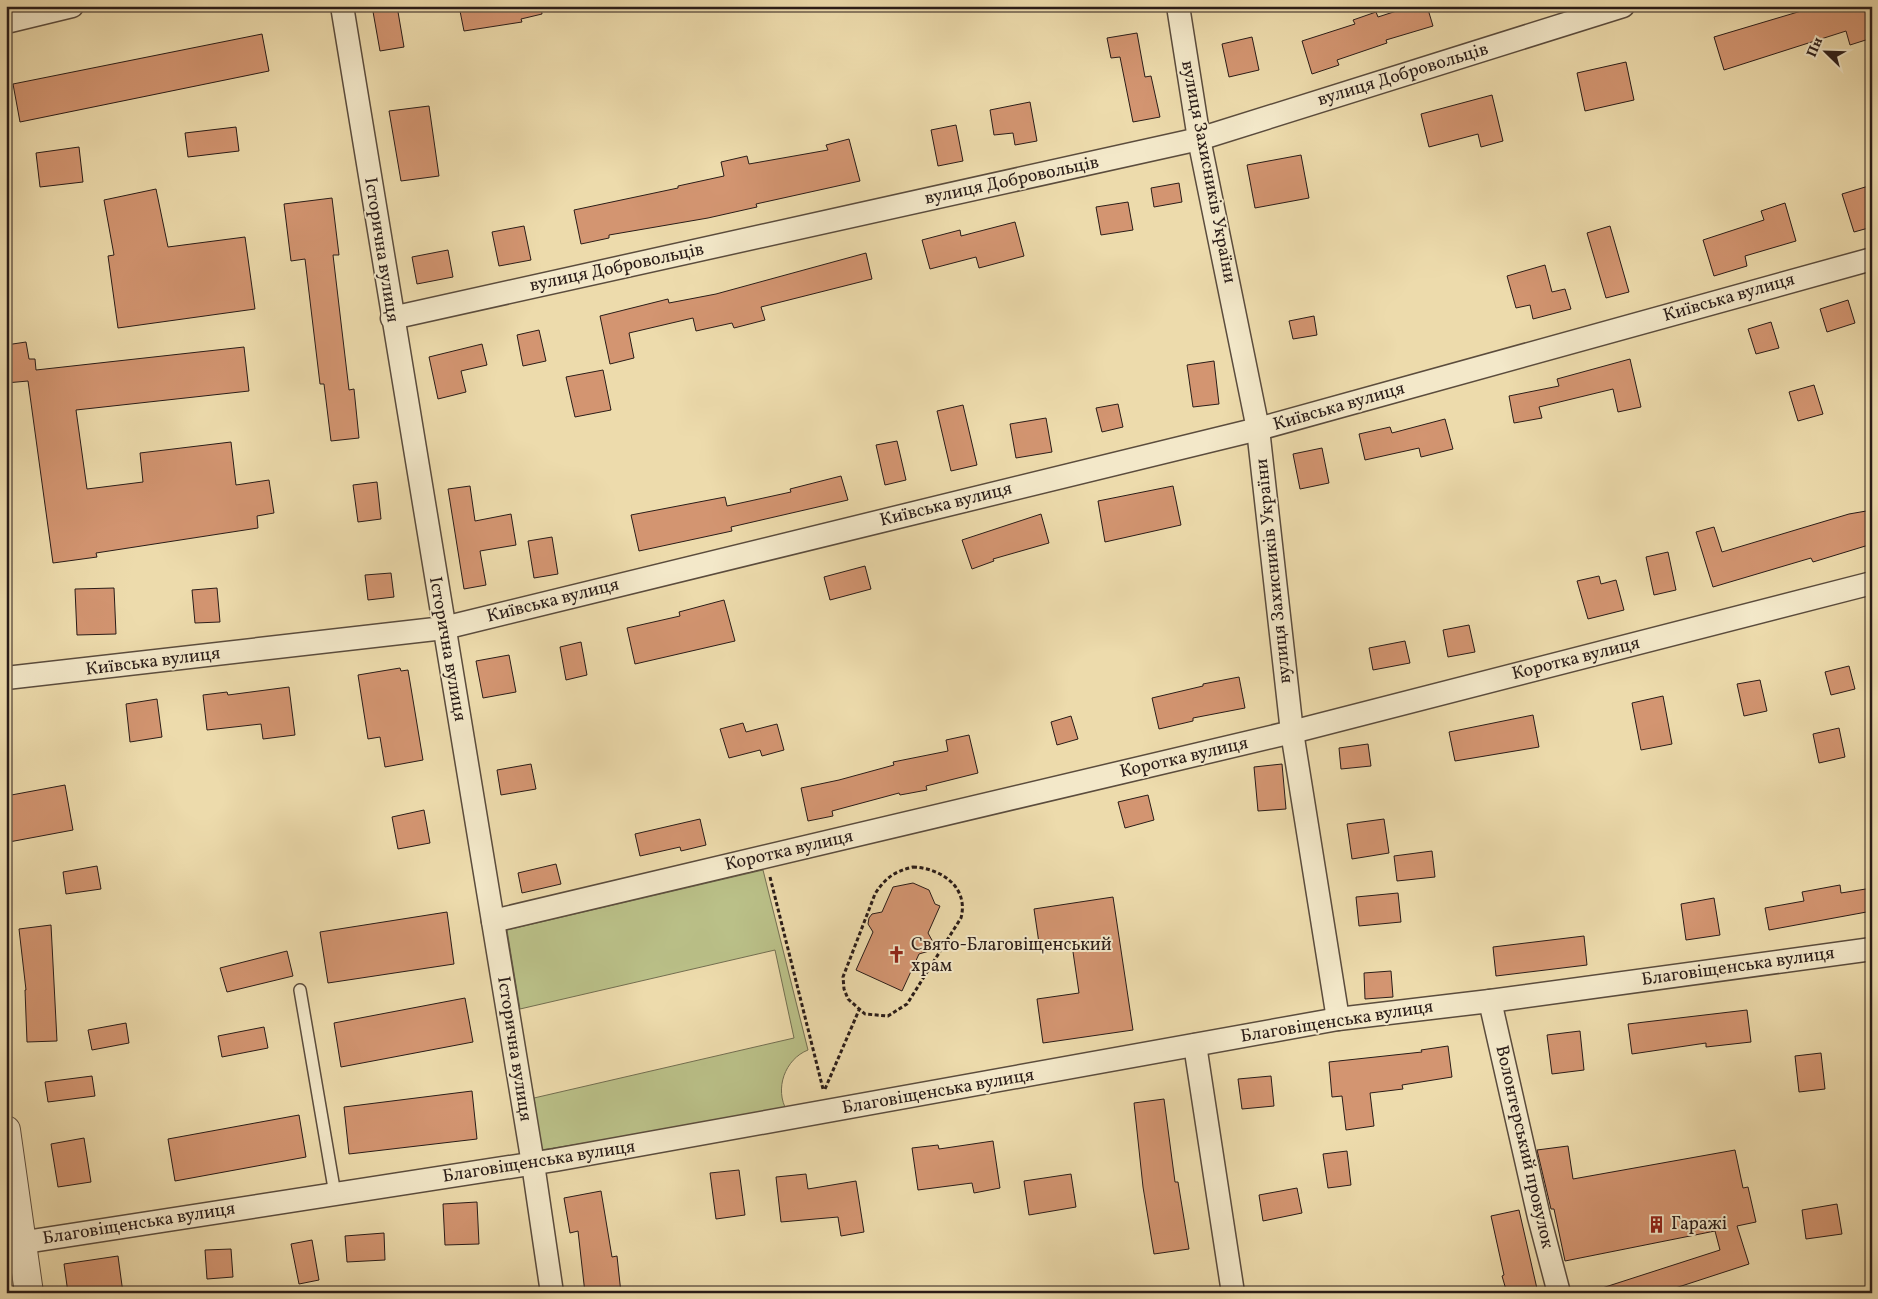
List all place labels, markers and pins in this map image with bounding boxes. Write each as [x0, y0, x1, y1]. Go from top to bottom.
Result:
place label: Свято-Благовіщенський храм [911, 933, 1112, 979]
church icon: Свято-Благовіщенський храм [887, 945, 907, 965]
place label: Гаражі [1671, 1212, 1727, 1237]
building icon: Гаражі [1647, 1214, 1667, 1234]

